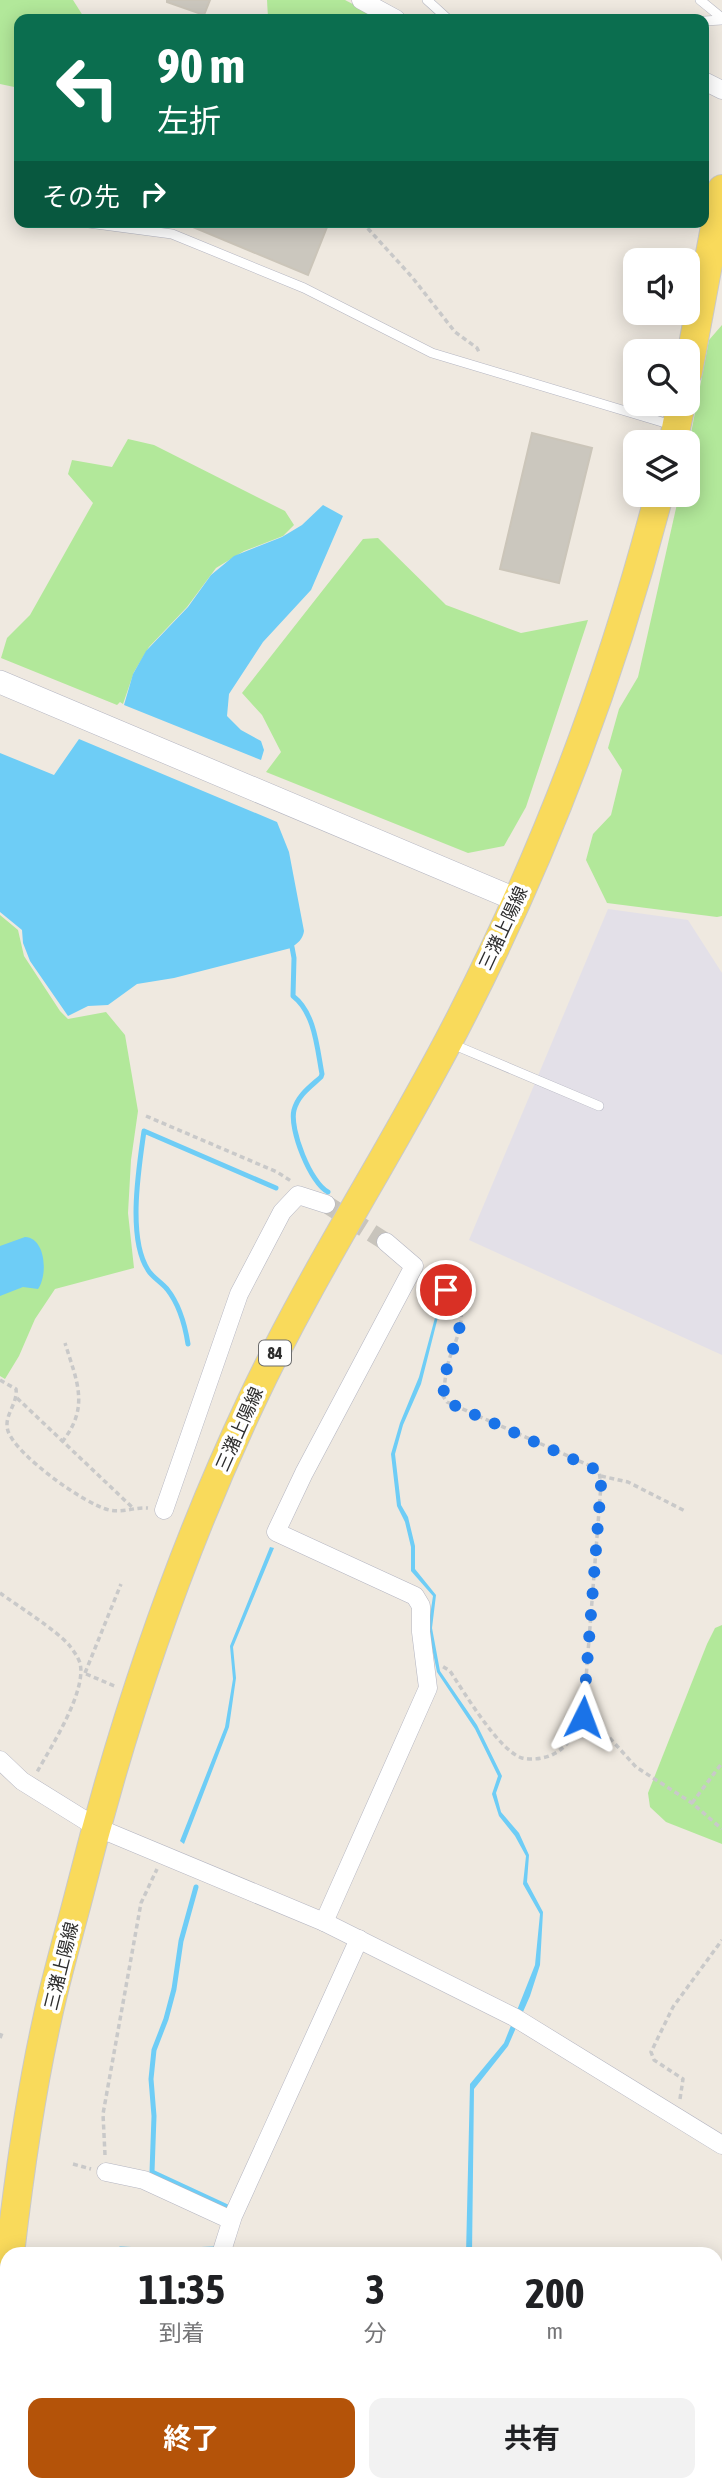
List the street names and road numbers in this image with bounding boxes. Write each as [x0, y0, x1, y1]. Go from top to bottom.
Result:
street label: 三潴上陽線 [474, 883, 532, 973]
road number: 84 [259, 1340, 291, 1366]
street label: 三潴上陽線 [211, 1384, 267, 1474]
street label: 三潴上陽線 [40, 1920, 82, 2012]

